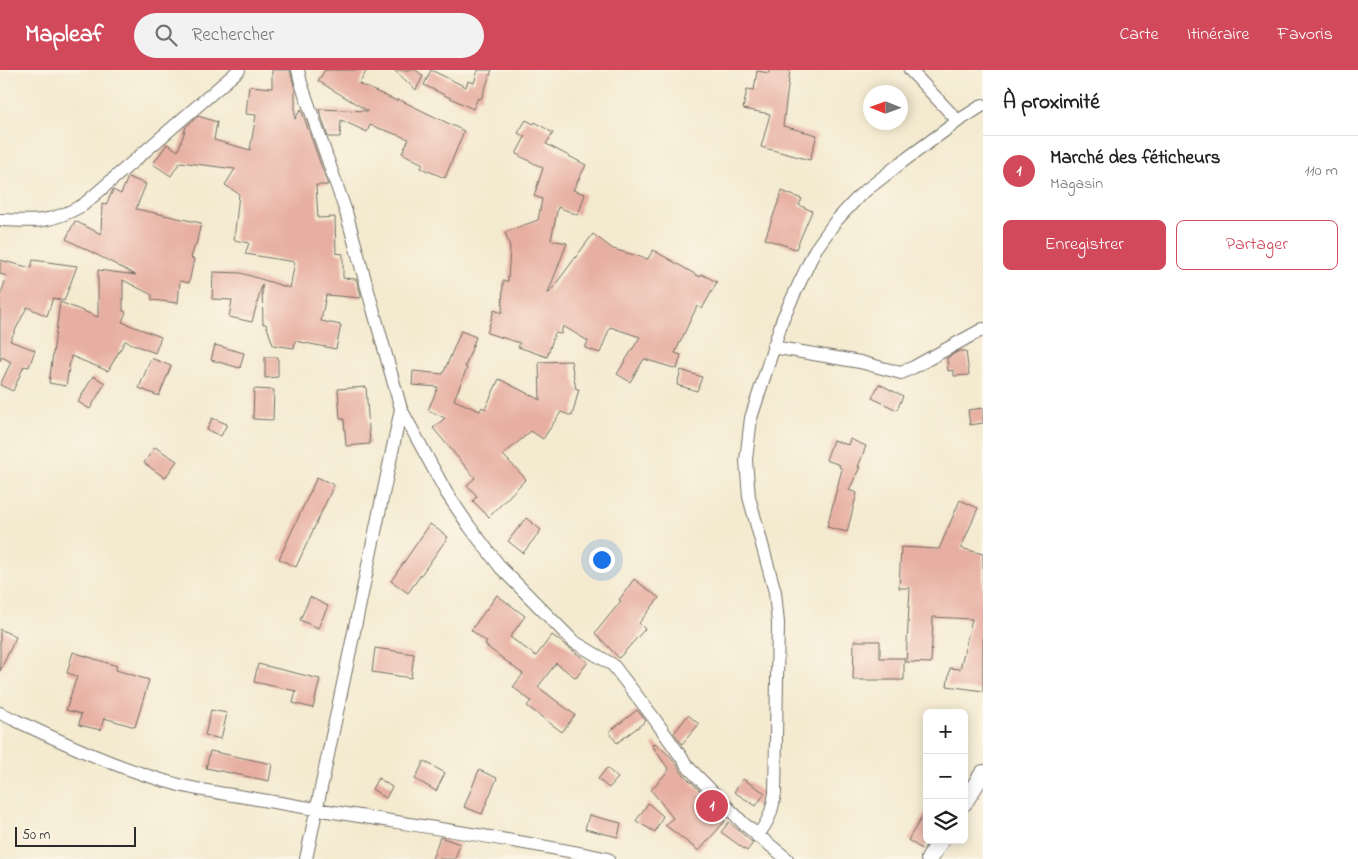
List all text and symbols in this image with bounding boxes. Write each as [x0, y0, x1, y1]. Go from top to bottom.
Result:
search box [134, 13, 484, 58]
text: Mapleaf [25, 18, 104, 53]
icon: search [152, 21, 180, 49]
text: Rechercher [192, 22, 275, 49]
text: Carte [1119, 22, 1159, 48]
text: Itinéraire [1187, 22, 1249, 48]
text: Favoris [1277, 22, 1333, 48]
north arrow [863, 85, 908, 130]
text: À proximité [1003, 88, 1100, 118]
text: Marché des féticheurs [1050, 145, 1220, 172]
text: 1 [1016, 159, 1022, 183]
text: 110 m [1304, 159, 1338, 183]
text: Magasin [1050, 172, 1103, 196]
button: Enregistrer [1003, 220, 1166, 270]
button: Partager [1176, 220, 1338, 270]
your location [589, 547, 615, 573]
map controls [923, 709, 968, 844]
button: + [923, 709, 968, 754]
button: − [923, 754, 968, 799]
pin: 1 [696, 787, 728, 825]
button: layers [923, 799, 968, 844]
scale bar [15, 824, 136, 847]
text: 50 m [22, 825, 50, 846]

